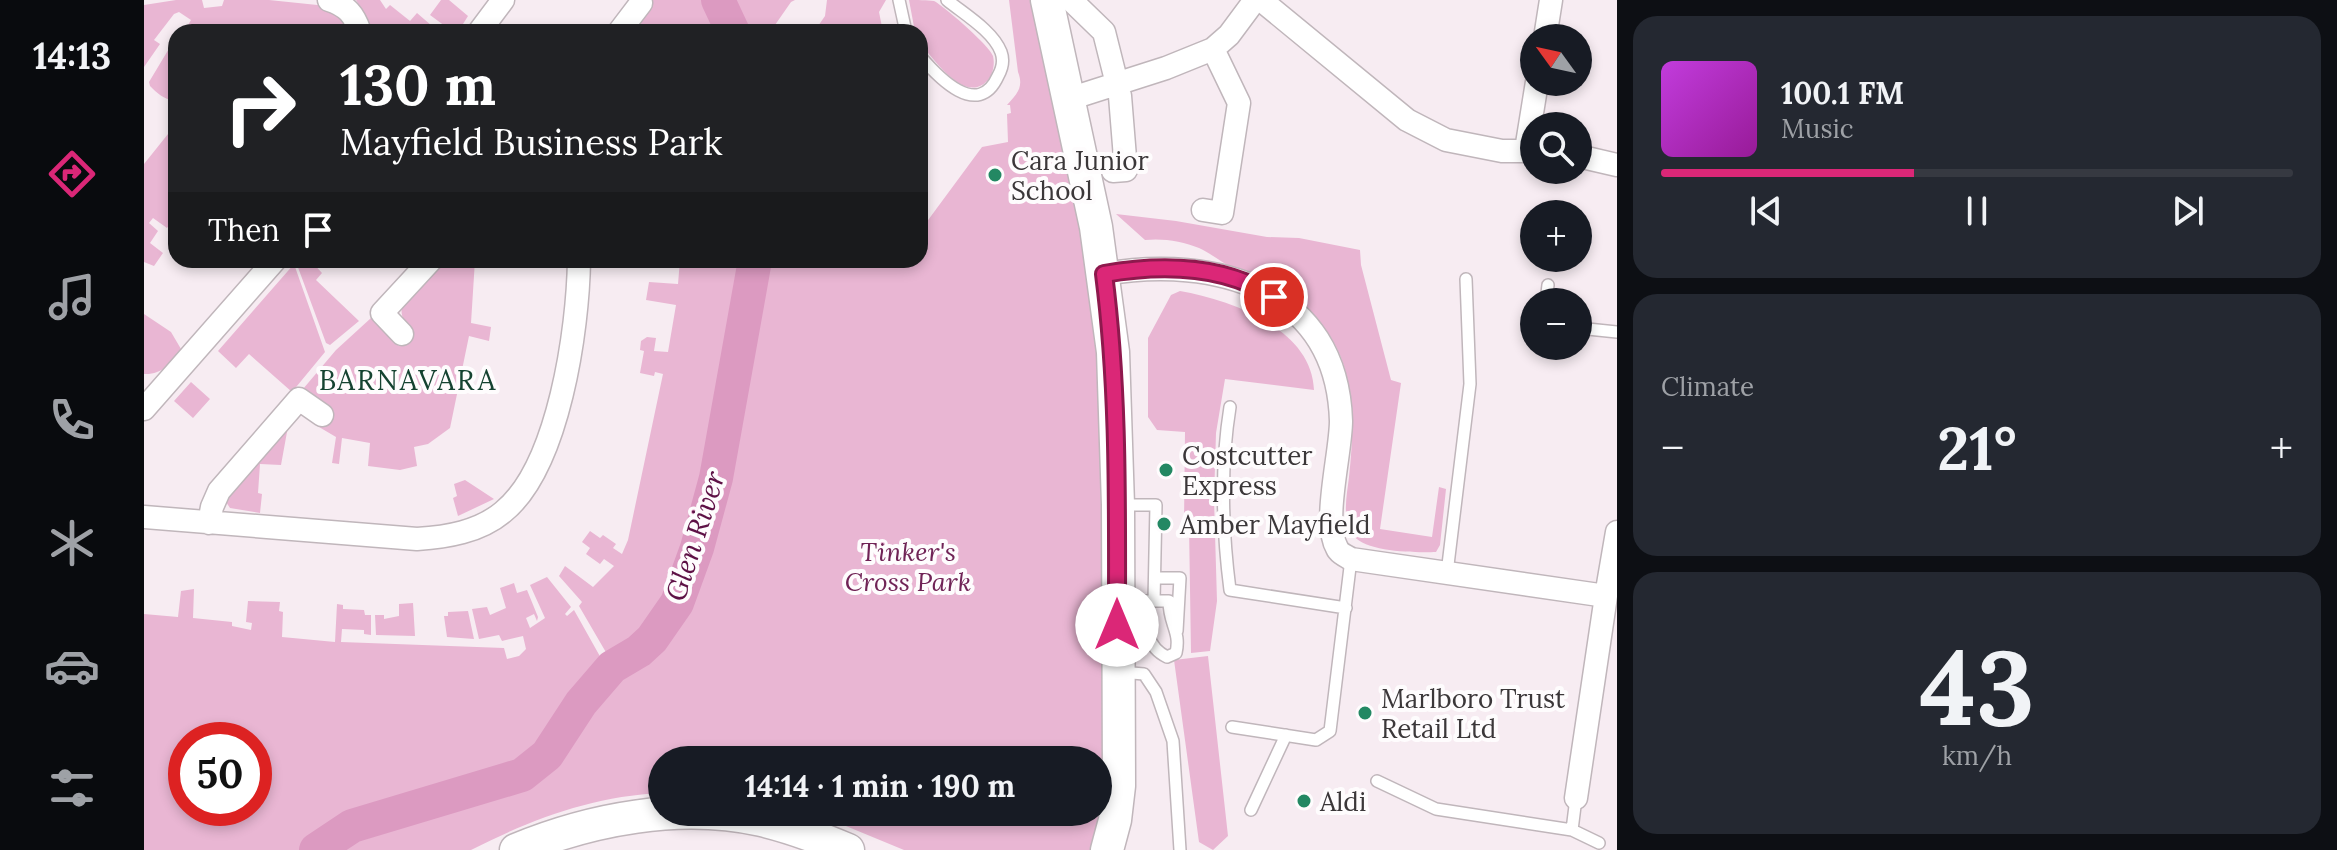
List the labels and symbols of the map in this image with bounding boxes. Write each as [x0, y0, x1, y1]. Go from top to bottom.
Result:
north arrow [1520, 24, 1592, 96]
place label: Cara Junior School [1011, 144, 1149, 207]
marker: Cara Junior School [986, 166, 1004, 184]
pin [1240, 263, 1308, 331]
district label: BARNAVARA [319, 362, 497, 398]
place label: Costcutter Express [1182, 439, 1313, 502]
marker: Costcutter Express [1157, 461, 1175, 479]
water label: Glen River [657, 466, 733, 605]
place label: Amber Mayfield [1179, 508, 1371, 541]
marker: Amber Mayfield [1155, 515, 1173, 533]
park label: Tinker's Cross Park [845, 535, 971, 598]
position arrow [1075, 583, 1159, 667]
place label: Marlboro Trust Retail Ltd [1381, 682, 1565, 745]
marker: Marlboro Trust Retail Ltd [1356, 704, 1374, 722]
speed limit sign: 50 [168, 722, 272, 826]
place label: Aldi [1319, 785, 1366, 818]
marker: Aldi [1295, 792, 1313, 810]

